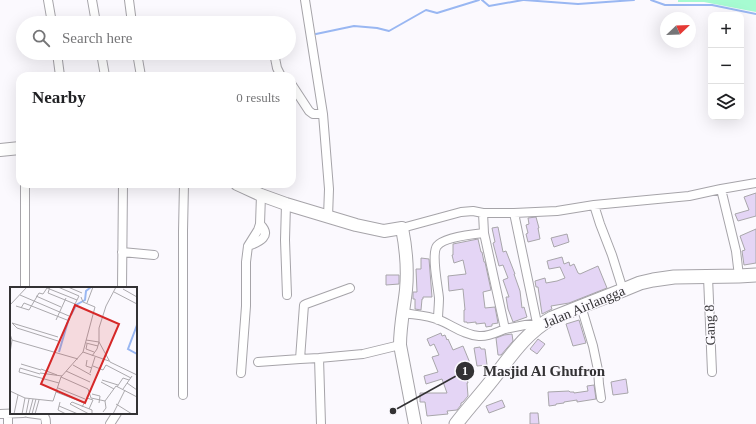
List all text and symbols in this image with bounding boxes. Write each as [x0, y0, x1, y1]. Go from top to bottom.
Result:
north arrow [660, 12, 696, 48]
map controls [708, 12, 744, 120]
button: + [708, 12, 744, 48]
search box [16, 16, 296, 60]
icon: search [30, 27, 52, 49]
text: Search here [62, 30, 132, 46]
button: − [708, 48, 744, 84]
button: layers [708, 84, 744, 120]
text: Nearby [32, 88, 86, 107]
text: 0 results [236, 90, 280, 105]
street label: Jalan Airlangga [541, 283, 628, 331]
inset map [10, 287, 137, 414]
street label: Gang 8 [702, 304, 718, 346]
callout: Masjid Al Ghufron [455, 358, 614, 385]
text: Masjid Al Ghufron [483, 363, 606, 379]
text: 1 [462, 364, 468, 378]

